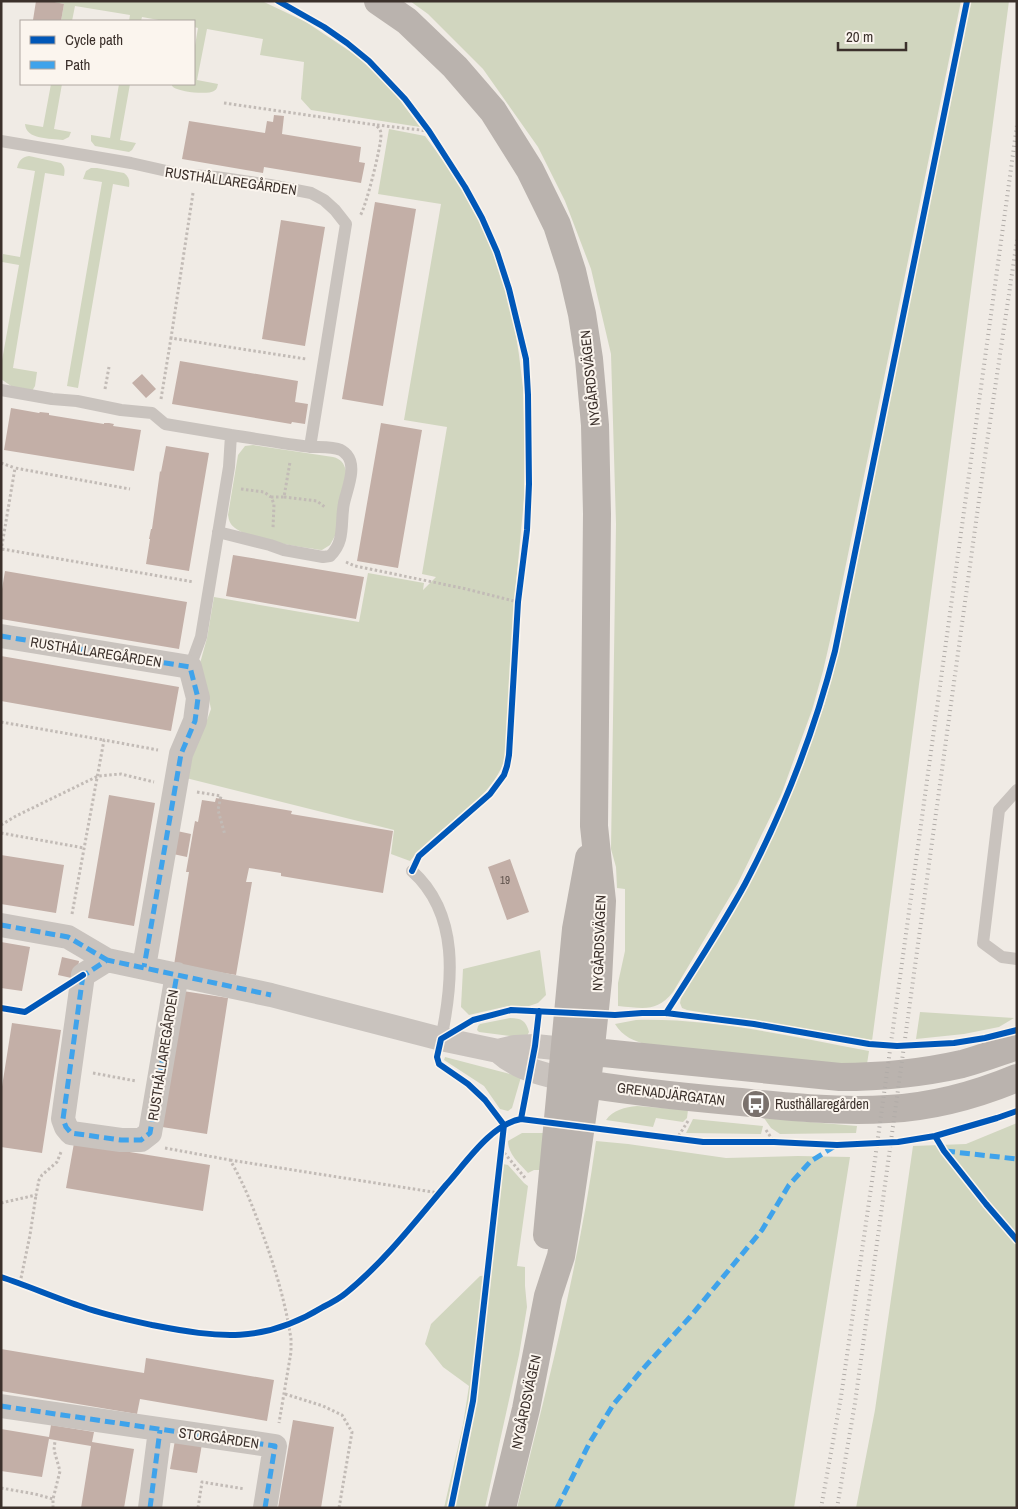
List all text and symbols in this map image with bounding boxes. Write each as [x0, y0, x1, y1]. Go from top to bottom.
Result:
legend [20, 20, 195, 85]
scale bar [838, 20, 906, 52]
text: 20 m [846, 26, 873, 47]
text: Cycle path [65, 29, 123, 50]
text: Path [65, 54, 90, 75]
street label: RUSTHÅLLAREGÅRDEN [164, 163, 298, 199]
street label: NYGÅRDSVÄGEN [576, 329, 604, 427]
street label: RUSTHÅLLAREGÅRDEN [29, 633, 163, 671]
house number: 19 [500, 873, 510, 887]
street label: NYGÅRDSVÄGEN [588, 895, 610, 991]
street label: RUSTHÅLLAREGÅRDEN [144, 988, 182, 1122]
street label: GRENADJÄRGATAN [616, 1078, 726, 1110]
bus stop icon: Rusthållaregården [741, 1089, 771, 1119]
place label: Rusthållaregården [775, 1095, 869, 1113]
street label: NYGÅRDSVÄGEN [507, 1353, 545, 1451]
street label: STORGÅRDEN [178, 1423, 260, 1453]

